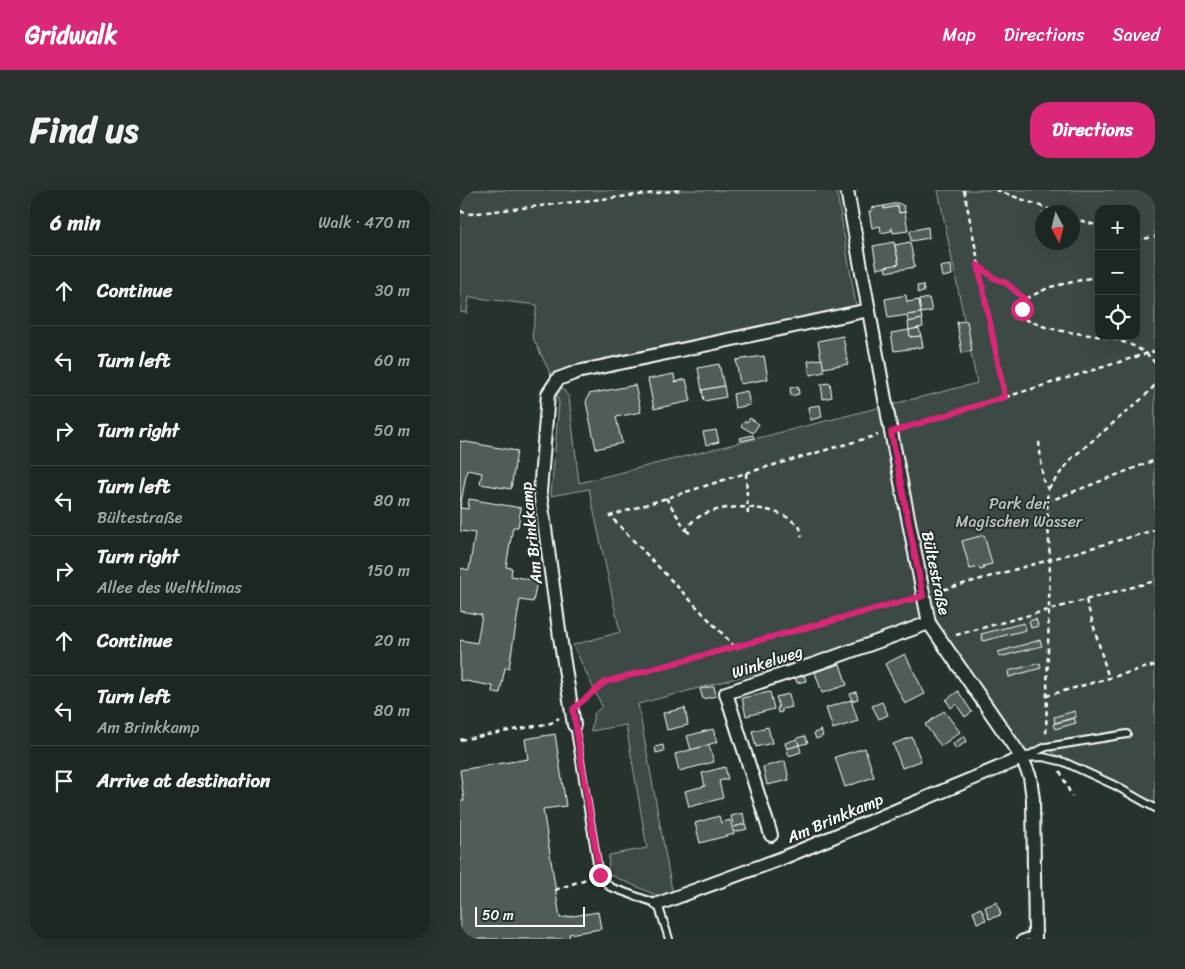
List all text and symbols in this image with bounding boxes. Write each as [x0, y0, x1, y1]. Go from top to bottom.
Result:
text: Gridwalk [25, 14, 117, 56]
text: Map [943, 19, 976, 51]
text: Directions [1004, 19, 1085, 51]
text: Saved [1113, 19, 1160, 51]
text: Find us [30, 99, 138, 161]
button: Directions [1030, 102, 1155, 158]
text: 6 min [50, 204, 101, 242]
north arrow [1035, 205, 1080, 250]
map controls [1095, 205, 1140, 340]
button: + [1095, 205, 1140, 250]
text: Walk · 470 m [318, 208, 410, 237]
button: − [1095, 250, 1140, 295]
text: Continue [97, 274, 173, 307]
text: 30 m [375, 276, 410, 305]
icon: ahead [50, 277, 78, 305]
button: locate [1095, 295, 1140, 340]
route start [1011, 298, 1034, 321]
text: Turn left [97, 344, 170, 377]
text: 60 m [374, 346, 410, 375]
icon: left [50, 347, 78, 375]
text: Turn right [97, 414, 179, 447]
text: 50 m [374, 416, 410, 445]
icon: right [50, 417, 78, 445]
text: Turn left [97, 470, 170, 503]
street label: Am Brinkkamp [511, 480, 551, 586]
text: 80 m [374, 486, 410, 515]
icon: left [50, 487, 78, 515]
park label: Park der Magischen Wasser [956, 489, 1084, 536]
text: Bültestraße [97, 503, 182, 532]
street label: Bültestraße [913, 528, 959, 618]
text: Turn right [97, 540, 179, 573]
text: 150 m [367, 556, 410, 585]
icon: right [50, 557, 78, 585]
text: Allee des Weltklimas [97, 573, 242, 602]
text: Continue [97, 624, 173, 657]
text: 20 m [374, 626, 410, 655]
icon: ahead [50, 627, 78, 655]
street label: Winkelweg [728, 637, 806, 687]
text: Turn left [97, 680, 170, 713]
text: 80 m [374, 696, 410, 725]
icon: left [50, 697, 78, 725]
text: Am Brinkkamp [97, 713, 199, 742]
text: Arrive at destination [97, 764, 270, 797]
icon: arrive [50, 767, 78, 795]
street label: Am Brinkkamp [781, 784, 888, 852]
route end [589, 864, 612, 887]
text: 50 m [482, 903, 514, 928]
scale bar [475, 904, 585, 927]

